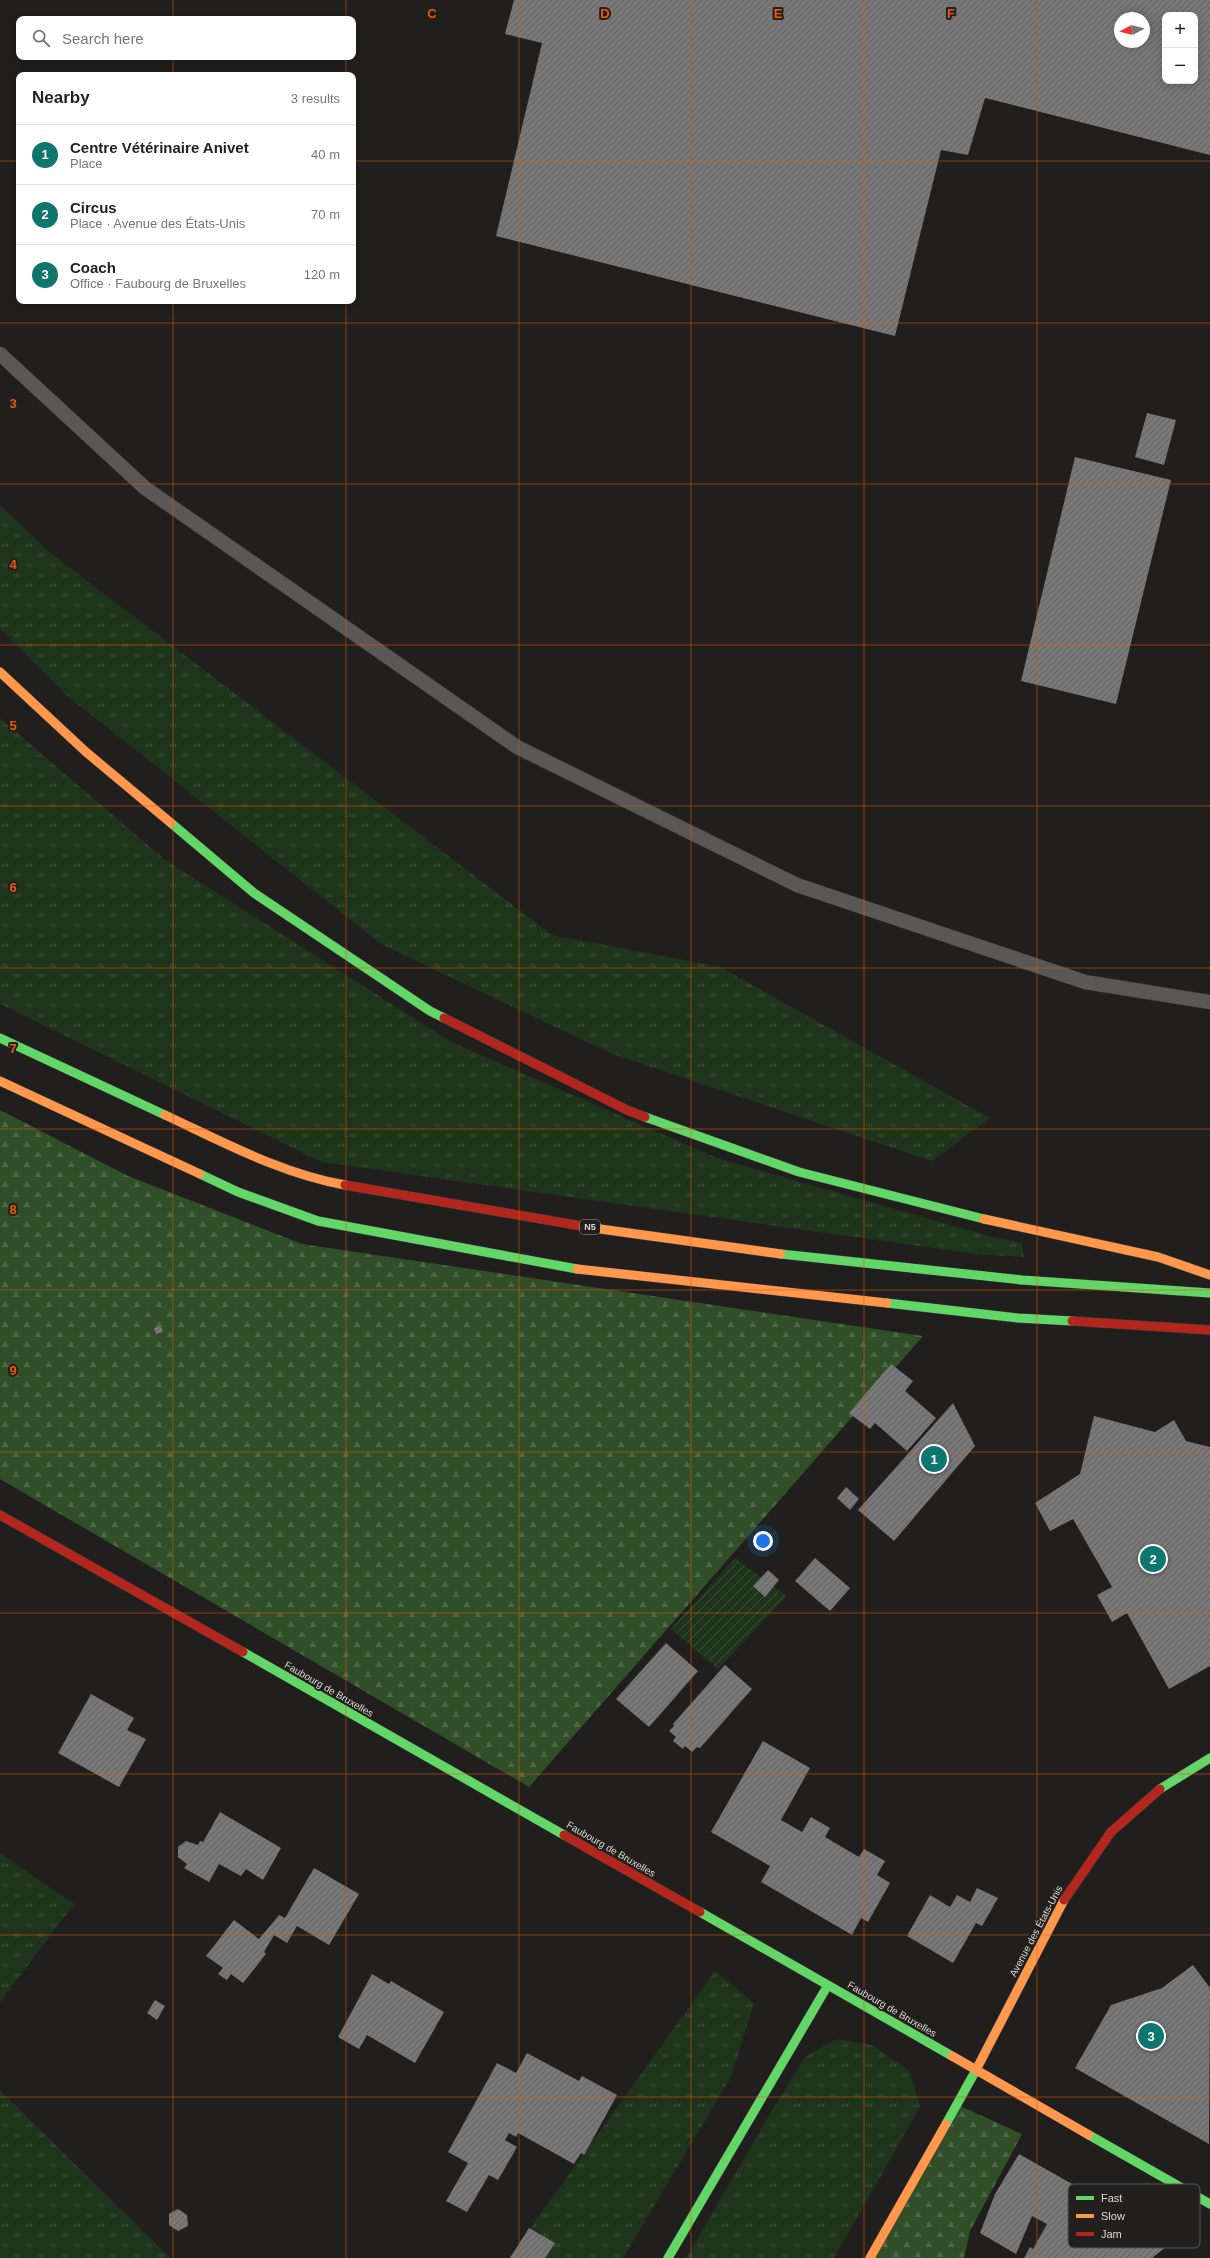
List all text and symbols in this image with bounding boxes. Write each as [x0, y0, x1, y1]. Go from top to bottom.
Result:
text: C [427, 6, 437, 21]
text: D [600, 6, 610, 21]
text: E [774, 6, 783, 21]
text: F [947, 6, 955, 21]
north arrow [1114, 12, 1150, 48]
map controls [1162, 12, 1198, 84]
button: + [1162, 12, 1198, 48]
search box [16, 16, 356, 60]
icon: search [30, 27, 52, 49]
text: Search here [62, 30, 144, 47]
button: − [1162, 48, 1198, 84]
text: Nearby [32, 88, 90, 107]
text: 3 results [291, 91, 340, 106]
text: Centre Vétérinaire Anivet [70, 139, 249, 156]
text: 1 [41, 147, 49, 162]
text: 40 m [311, 147, 340, 162]
text: Place [70, 156, 103, 171]
text: Circus [70, 199, 117, 216]
text: 2 [41, 207, 49, 222]
text: 70 m [311, 207, 340, 222]
text: Place · Avenue des États-Unis [70, 216, 245, 231]
text: Coach [70, 259, 116, 276]
text: 3 [41, 267, 49, 282]
text: 120 m [304, 267, 340, 282]
text: Office · Faubourg de Bruxelles [70, 276, 246, 291]
text: 3 [9, 396, 17, 411]
text: 4 [9, 557, 17, 572]
text: 5 [9, 718, 17, 733]
text: 6 [9, 880, 17, 895]
text: 7 [9, 1041, 17, 1056]
text: 8 [9, 1202, 17, 1217]
road number: N5 [580, 1220, 600, 1234]
text: 9 [9, 1363, 17, 1378]
pin: 1 [921, 1444, 947, 1474]
your location [753, 1531, 773, 1551]
pin: 2 [1140, 1544, 1166, 1574]
street label: Faubourg de Bruxelles [283, 1659, 375, 1719]
street label: Faubourg de Bruxelles [565, 1819, 657, 1879]
street label: Avenue des États-Unis [1006, 1883, 1065, 1978]
street label: Faubourg de Bruxelles [846, 1979, 938, 2039]
pin: 3 [1138, 2021, 1164, 2051]
legend [1068, 2184, 1200, 2248]
text: Fast [1101, 2192, 1122, 2204]
text: Slow [1101, 2210, 1125, 2222]
text: Jam [1101, 2228, 1122, 2240]

